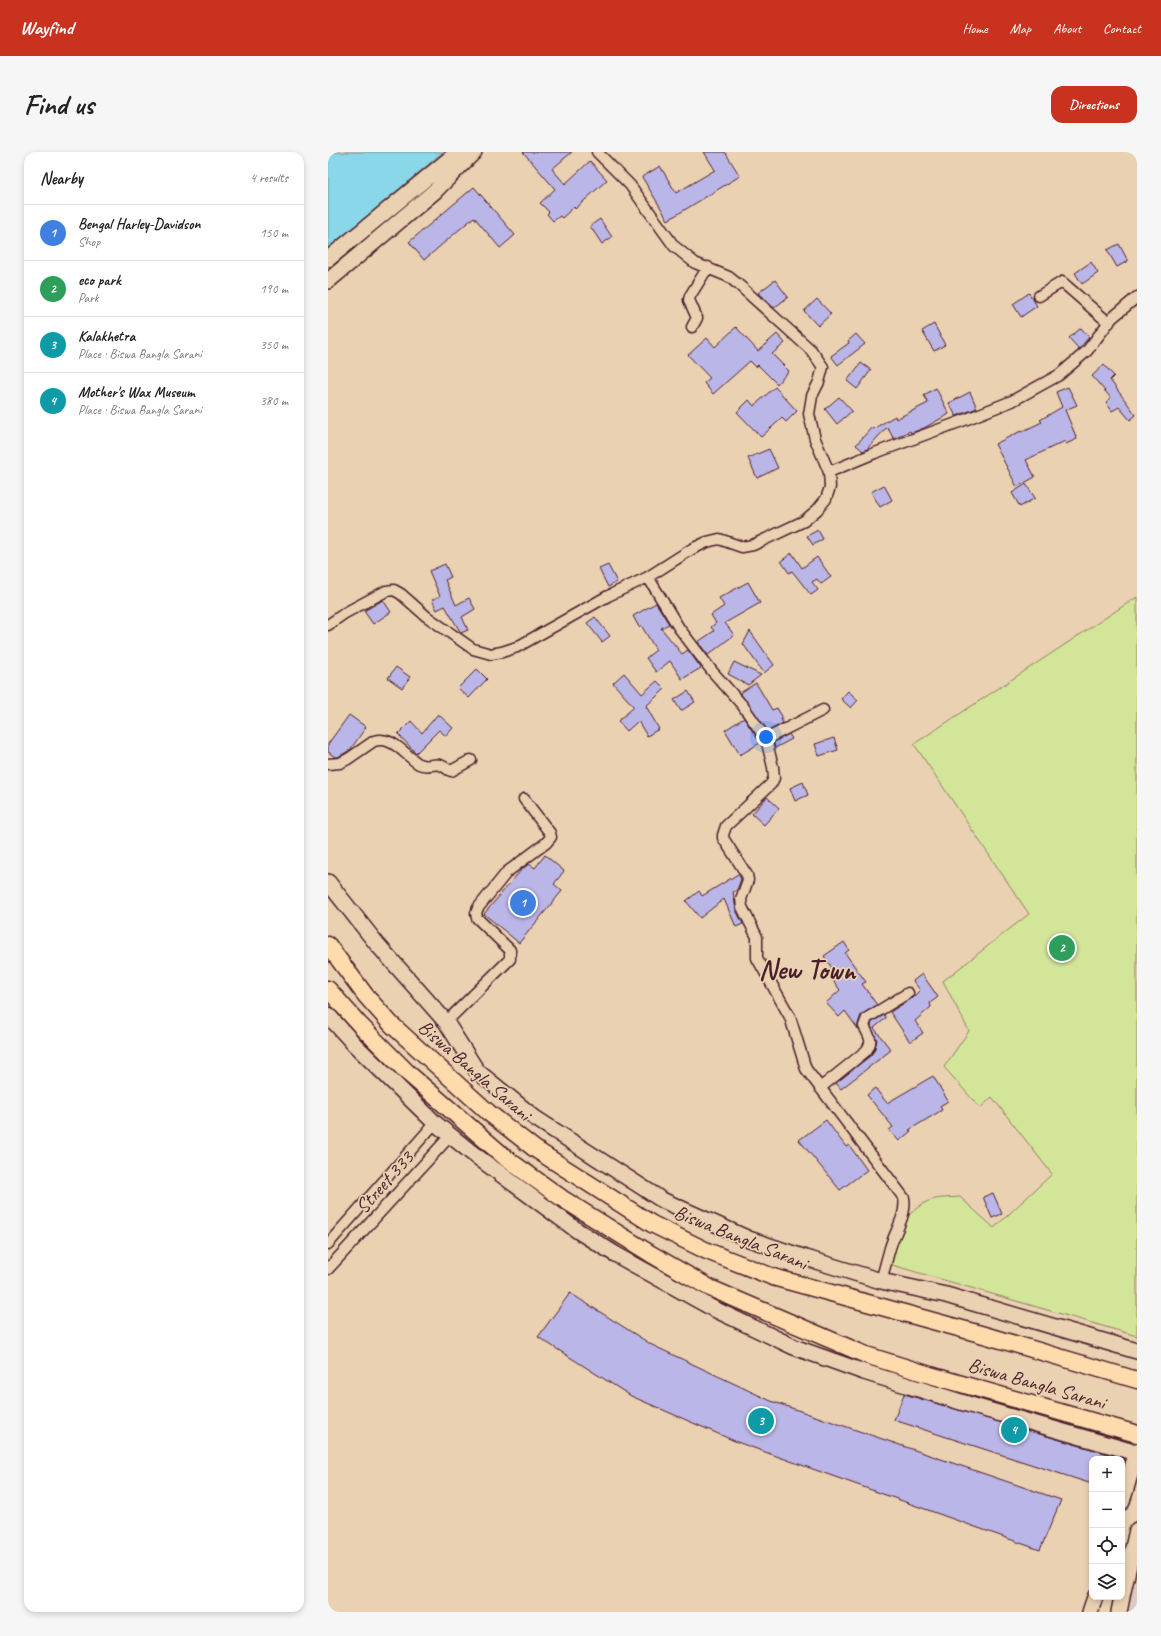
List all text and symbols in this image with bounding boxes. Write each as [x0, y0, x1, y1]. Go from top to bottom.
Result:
text: Wayfind [20, 16, 73, 40]
text: Home [962, 20, 988, 37]
text: Map [1010, 20, 1031, 37]
text: About [1053, 20, 1081, 37]
text: Contact [1103, 20, 1141, 37]
button: Directions [1051, 86, 1137, 123]
text: Find us [24, 87, 94, 122]
text: Nearby [40, 168, 83, 189]
text: 4 results [250, 170, 288, 186]
text: Bengal Harley-Davidson [78, 215, 200, 234]
text: 1 [50, 225, 56, 241]
text: 150 m [260, 225, 288, 241]
text: Shop [78, 234, 100, 250]
text: eco park [78, 271, 121, 290]
text: 2 [50, 281, 56, 297]
text: 190 m [260, 281, 288, 297]
text: Park [78, 290, 99, 306]
text: Kalakhetra [78, 327, 135, 346]
text: 3 [50, 337, 56, 353]
text: 350 m [260, 337, 288, 353]
text: Place · Biswa Bangla Sarani [78, 346, 202, 362]
text: Mother's Wax Museum [78, 383, 194, 402]
text: 4 [50, 393, 56, 409]
text: 380 m [260, 393, 288, 409]
text: Place · Biswa Bangla Sarani [78, 402, 202, 418]
your location [756, 727, 776, 747]
pin: 1 [510, 888, 536, 918]
pin: 2 [1049, 933, 1075, 963]
district label: New Town [759, 952, 857, 987]
street label: Biswa Bangla Sarani [413, 1014, 538, 1128]
street label: Street 333 [350, 1144, 420, 1219]
street label: Biswa Bangla Sarani [670, 1199, 813, 1276]
street label: Biswa Bangla Sarani [965, 1352, 1111, 1416]
pin: 3 [748, 1406, 774, 1436]
pin: 4 [1001, 1415, 1027, 1445]
map controls [1089, 1456, 1125, 1600]
button: + [1089, 1456, 1125, 1492]
button: − [1089, 1492, 1125, 1528]
button: locate [1089, 1528, 1125, 1564]
button: layers [1089, 1564, 1125, 1600]

